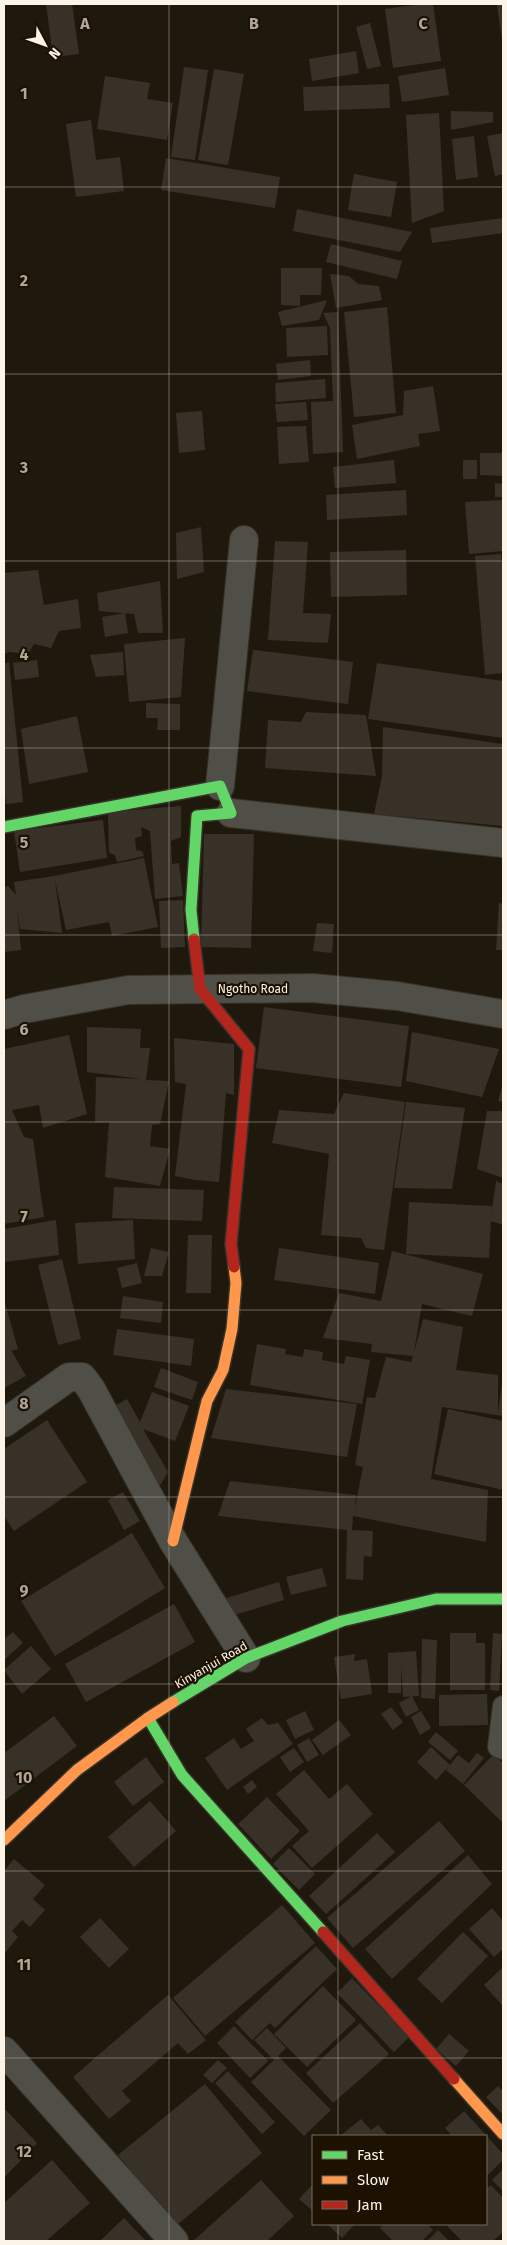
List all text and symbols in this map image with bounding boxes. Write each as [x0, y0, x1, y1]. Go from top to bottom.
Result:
text: A [79, 14, 90, 33]
text: B [249, 14, 259, 33]
text: C [418, 14, 428, 33]
north arrow [20, 20, 70, 70]
text: N [45, 44, 64, 62]
text: 1 [20, 84, 28, 103]
text: 2 [20, 271, 28, 290]
text: 3 [19, 458, 28, 477]
text: 4 [19, 645, 29, 664]
text: 5 [20, 833, 29, 852]
street label: Ngotho Road [218, 982, 288, 996]
text: 6 [19, 1020, 29, 1039]
text: 7 [20, 1207, 28, 1226]
text: 8 [19, 1394, 29, 1413]
text: 9 [20, 1581, 29, 1600]
street label: Kinyanjui Road [172, 1639, 250, 1691]
text: 10 [16, 1768, 32, 1787]
text: 11 [17, 1955, 31, 1974]
legend [312, 2135, 487, 2225]
text: 12 [16, 2142, 32, 2161]
text: Fast [357, 2146, 384, 2164]
text: Slow [357, 2171, 389, 2189]
text: Jam [357, 2196, 383, 2214]

